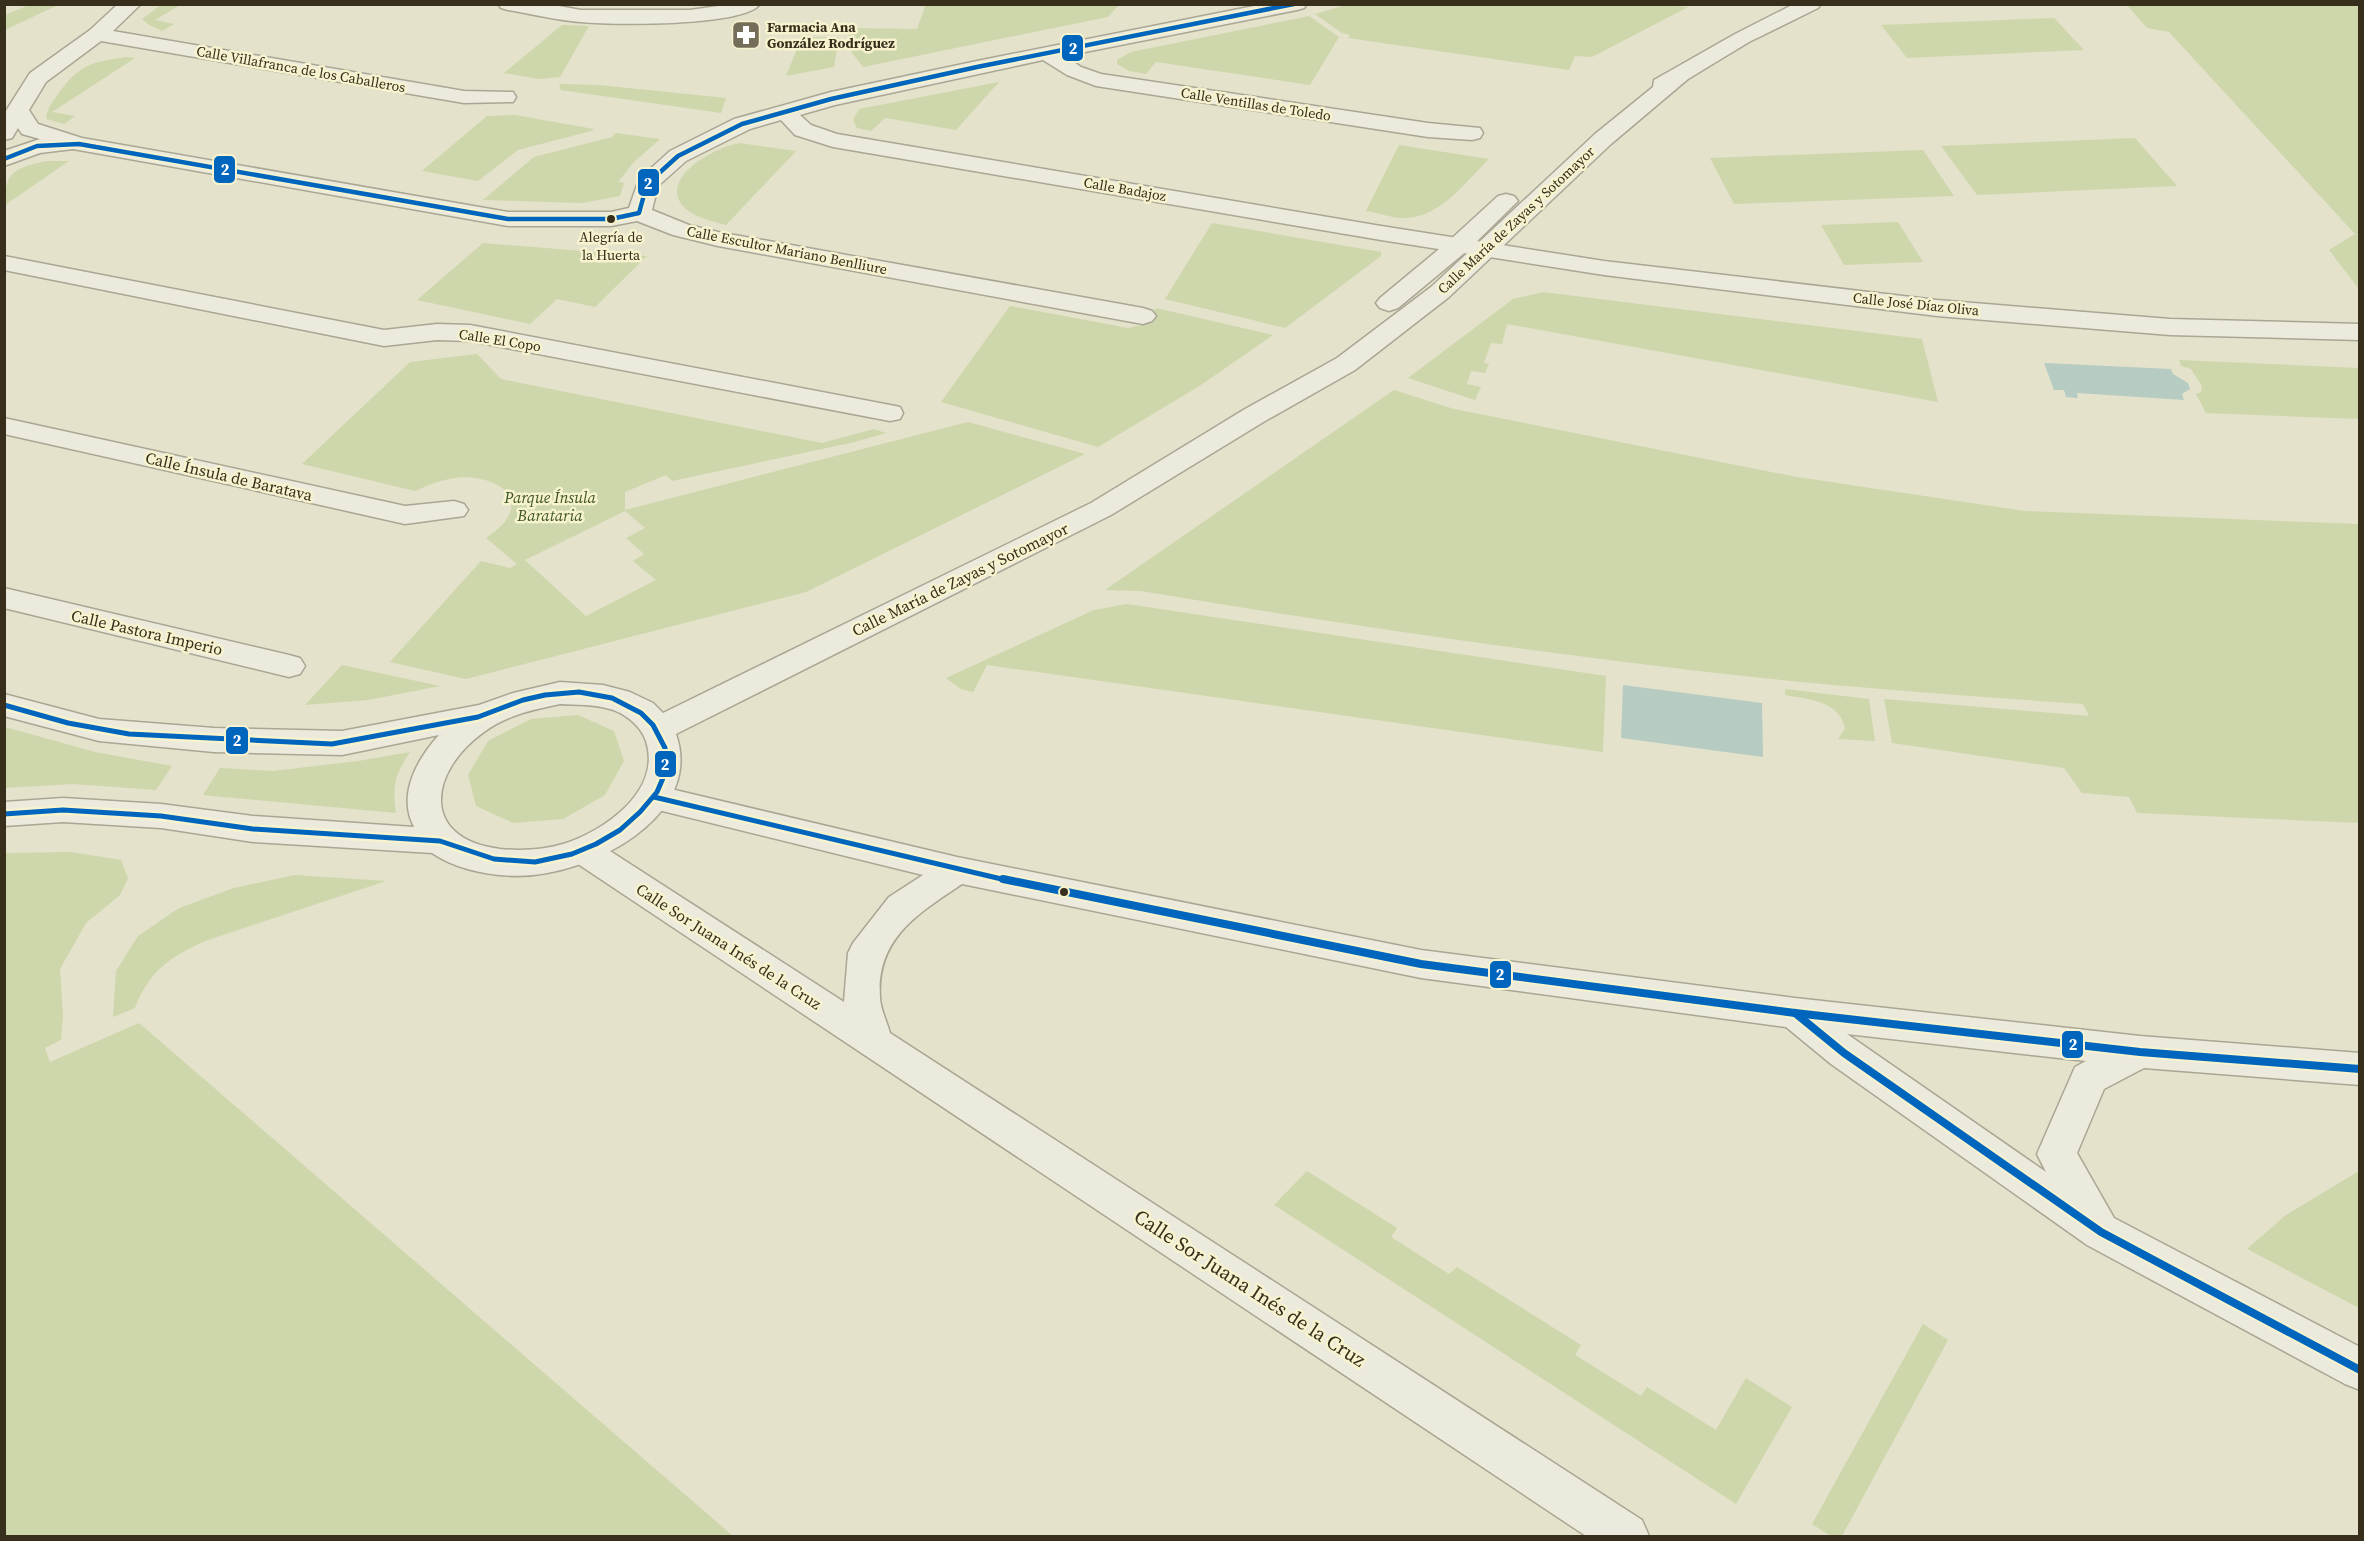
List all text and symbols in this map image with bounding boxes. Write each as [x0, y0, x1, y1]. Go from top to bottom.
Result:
place label: Farmacia Ana González Rodríguez [767, 17, 895, 53]
pharmacy icon: Farmacia Ana González Rodríguez [730, 19, 762, 51]
line badge: 2 [1061, 34, 1084, 62]
text: 2 [1069, 37, 1078, 59]
street label: Calle Villafranca de los Caballeros [195, 41, 407, 97]
street label: Calle Ventillas de Toledo [1180, 82, 1333, 126]
street label: Calle María de Zayas y Sotomayor [1433, 142, 1599, 298]
line badge: 2 [213, 155, 236, 184]
text: 2 [221, 158, 230, 180]
line badge: 2 [637, 168, 660, 197]
text: 2 [644, 172, 653, 194]
street label: Calle Badajoz [1082, 172, 1168, 206]
marker: Alegría de la Huerta [605, 213, 617, 225]
street label: Calle Escultor Mariano Benlliure [685, 221, 889, 279]
place label: Alegría de la Huerta [579, 227, 643, 265]
street label: Calle José Díaz Oliva [1852, 287, 1981, 321]
street label: Calle El Copo [458, 324, 543, 356]
street label: Calle Ínsula de Baratava [143, 446, 316, 506]
park label: Parque Ínsula Barataria [503, 486, 596, 526]
street label: Calle María de Zayas y Sotomayor [848, 517, 1072, 641]
street label: Calle Pastora Imperio [69, 604, 225, 660]
line badge: 2 [225, 726, 249, 755]
text: 2 [233, 729, 242, 751]
line badge: 2 [654, 750, 677, 778]
text: 2 [661, 753, 670, 775]
street label: Calle Sor Juana Inés de la Cruz [632, 878, 826, 1014]
unlabelled marker [1058, 886, 1070, 898]
line badge: 2 [1489, 960, 1512, 989]
text: 2 [1496, 963, 1505, 985]
line badge: 2 [2061, 1030, 2084, 1059]
text: 2 [2069, 1033, 2078, 1055]
street label: Calle Sor Juana Inés de la Cruz [1129, 1202, 1371, 1374]

